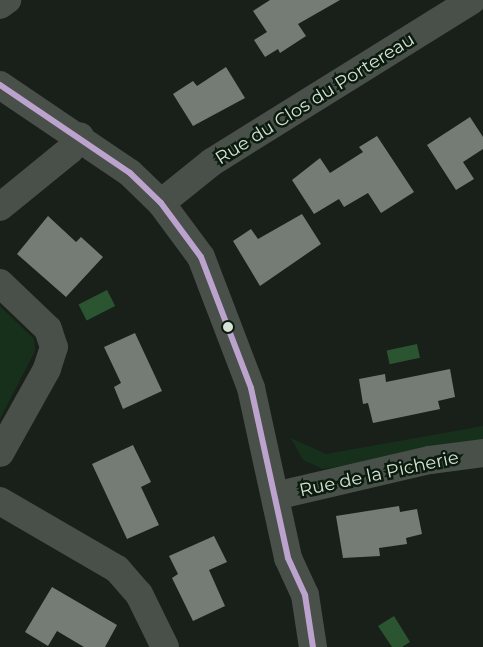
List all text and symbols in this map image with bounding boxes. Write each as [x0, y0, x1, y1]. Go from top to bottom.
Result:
street label: Rue du Clos du Portereau [211, 29, 419, 169]
unlabelled marker [223, 322, 233, 332]
street label: Rue de la Picherie [297, 447, 461, 501]

